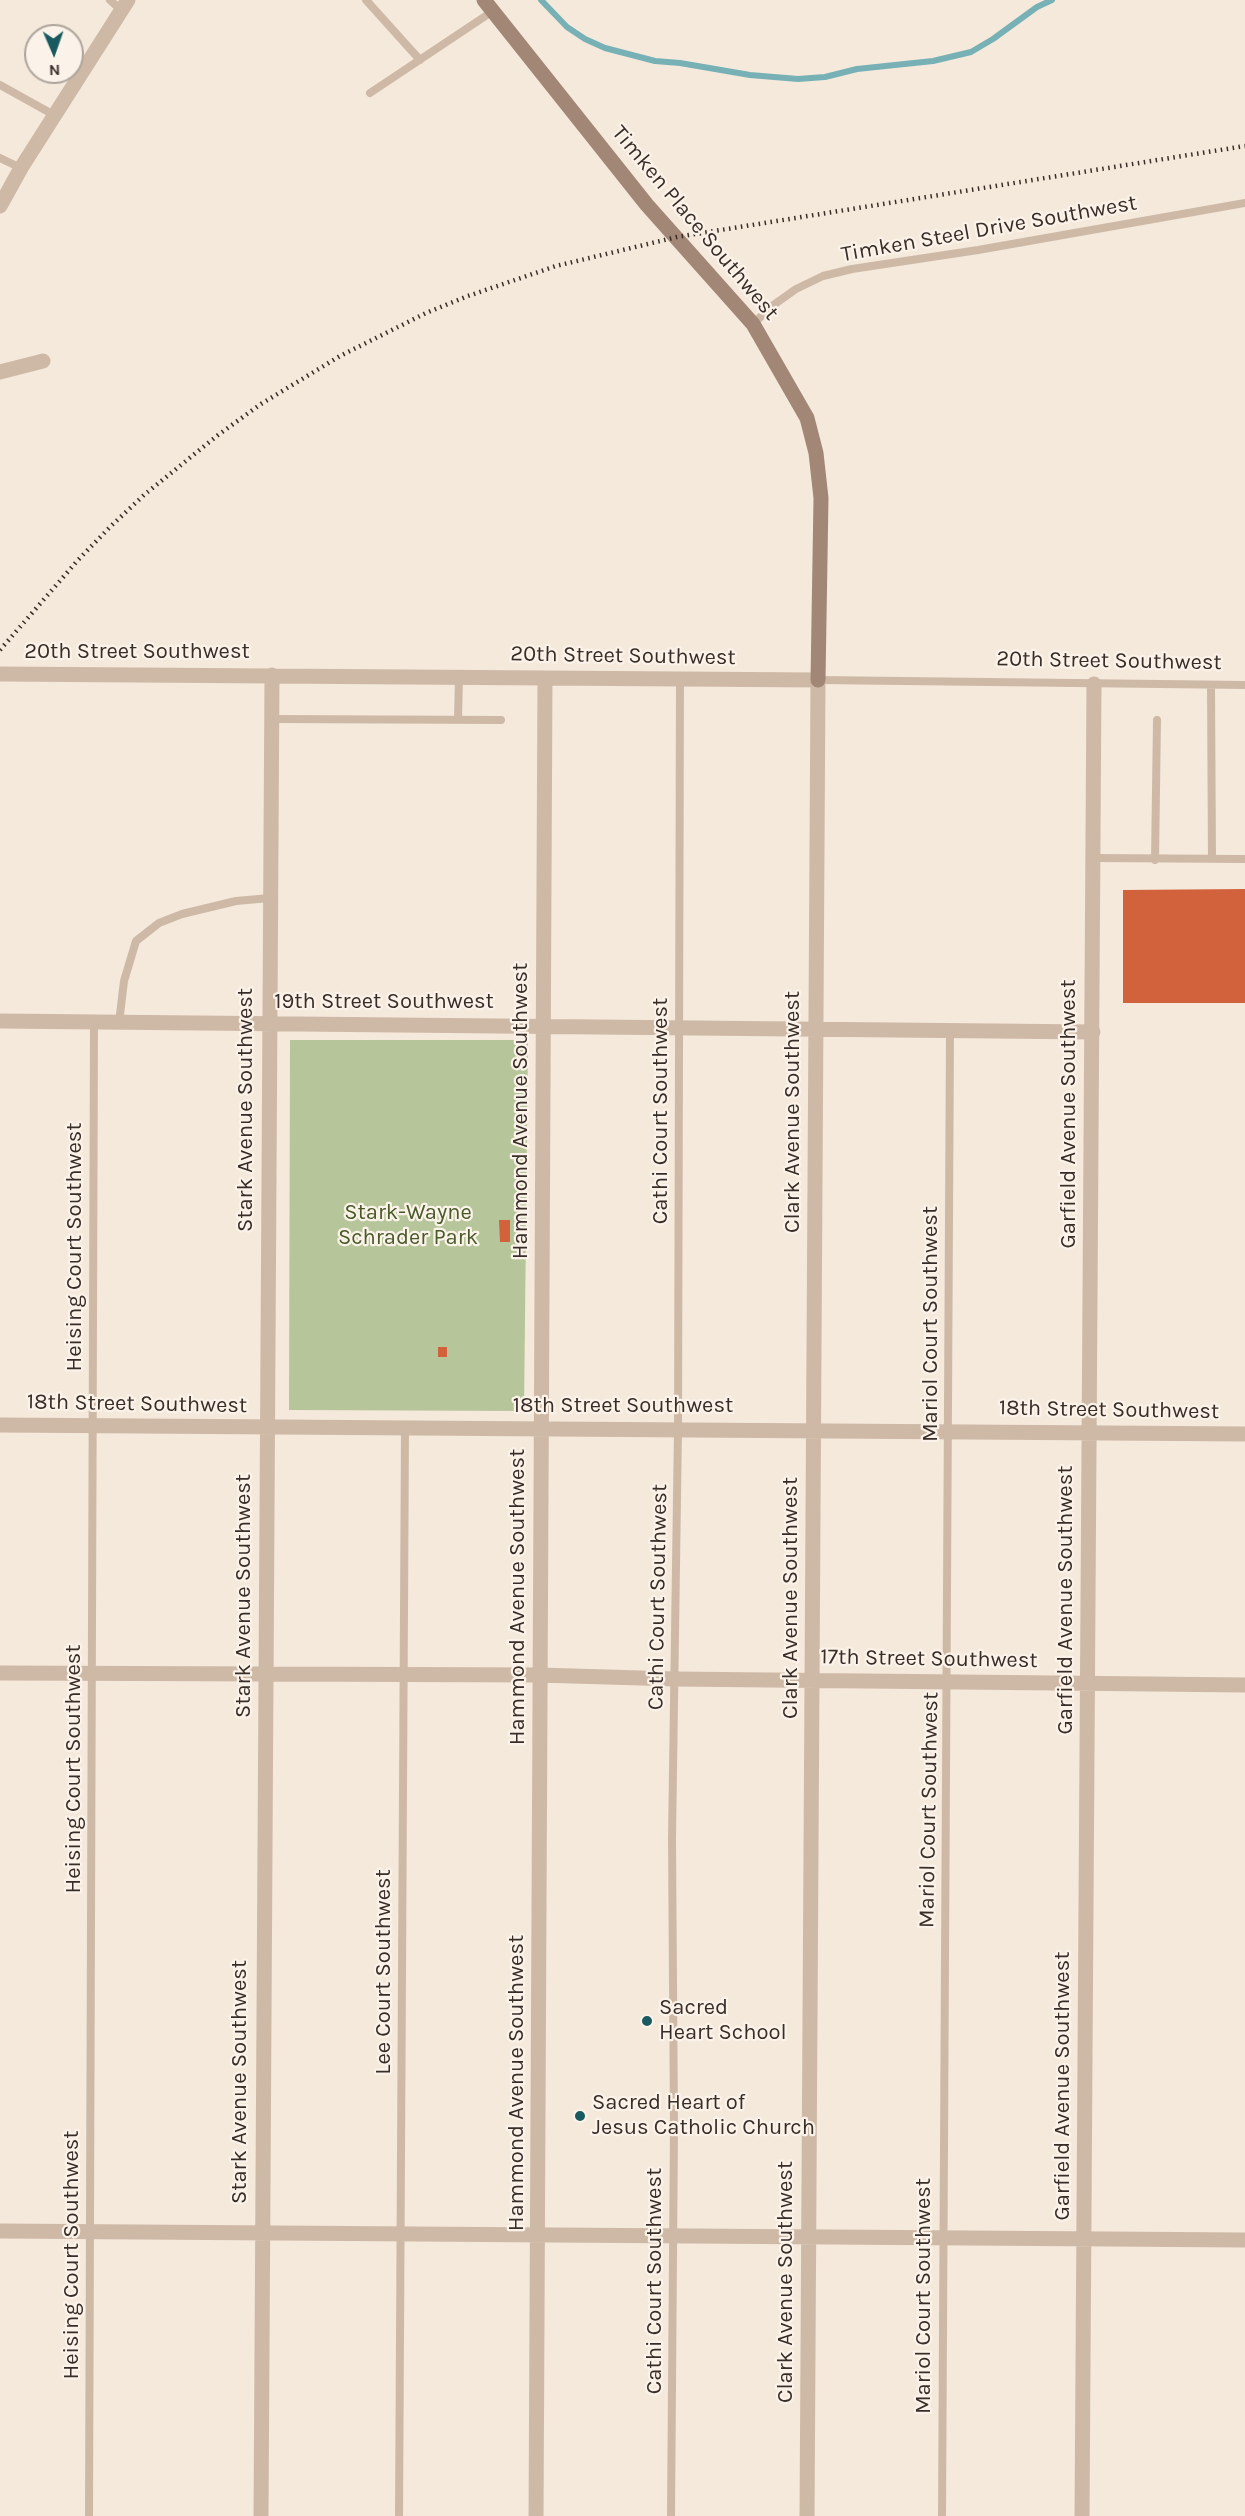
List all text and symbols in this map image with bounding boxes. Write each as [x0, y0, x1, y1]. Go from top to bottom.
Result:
north arrow [24, 24, 84, 84]
text: N [49, 61, 61, 80]
street label: Timken Place Southwest [606, 120, 784, 326]
street label: Timken Steel Drive Southwest [839, 190, 1139, 268]
street label: 20th Street Southwest [24, 639, 250, 665]
street label: 20th Street Southwest [510, 641, 736, 671]
street label: 20th Street Southwest [996, 646, 1222, 676]
street label: Hammond Avenue Southwest [508, 963, 534, 1259]
street label: Garfield Avenue Southwest [1056, 980, 1082, 1248]
street label: Stark Avenue Southwest [233, 988, 259, 1232]
street label: 19th Street Southwest [274, 989, 494, 1015]
street label: Clark Avenue Southwest [780, 991, 806, 1233]
street label: Cathi Court Southwest [648, 998, 674, 1224]
street label: Heising Court Southwest [62, 1122, 88, 1372]
park label: Stark-Wayne Schrader Park [338, 1200, 478, 1252]
street label: Mariol Court Southwest [918, 1206, 944, 1442]
street label: 18th Street Southwest [27, 1389, 247, 1419]
street label: 18th Street Southwest [513, 1393, 733, 1419]
street label: 18th Street Southwest [999, 1395, 1219, 1425]
street label: Hammond Avenue Southwest [505, 1449, 531, 1745]
street label: Garfield Avenue Southwest [1053, 1466, 1079, 1734]
street label: Stark Avenue Southwest [231, 1474, 257, 1718]
street label: Clark Avenue Southwest [778, 1477, 804, 1719]
street label: Cathi Court Southwest [643, 1484, 673, 1710]
street label: Heising Court Southwest [61, 1644, 87, 1894]
street label: 17th Street Southwest [820, 1644, 1038, 1674]
street label: Mariol Court Southwest [914, 1692, 944, 1928]
street label: Lee Court Southwest [371, 1869, 397, 2075]
street label: Hammond Avenue Southwest [504, 1935, 530, 2231]
street label: Garfield Avenue Southwest [1050, 1952, 1076, 2220]
street label: Stark Avenue Southwest [227, 1960, 253, 2204]
place label: Sacred Heart School [659, 1995, 787, 2047]
marker: Sacred Heart School [640, 2014, 654, 2028]
place label: Sacred Heart of Jesus Catholic Church [592, 2090, 815, 2142]
marker: Sacred Heart of Jesus Catholic Church [573, 2109, 587, 2123]
street label: Heising Court Southwest [59, 2130, 85, 2380]
street label: Clark Avenue Southwest [773, 2161, 799, 2403]
street label: Cathi Court Southwest [642, 2168, 668, 2394]
street label: Mariol Court Southwest [911, 2178, 937, 2414]

